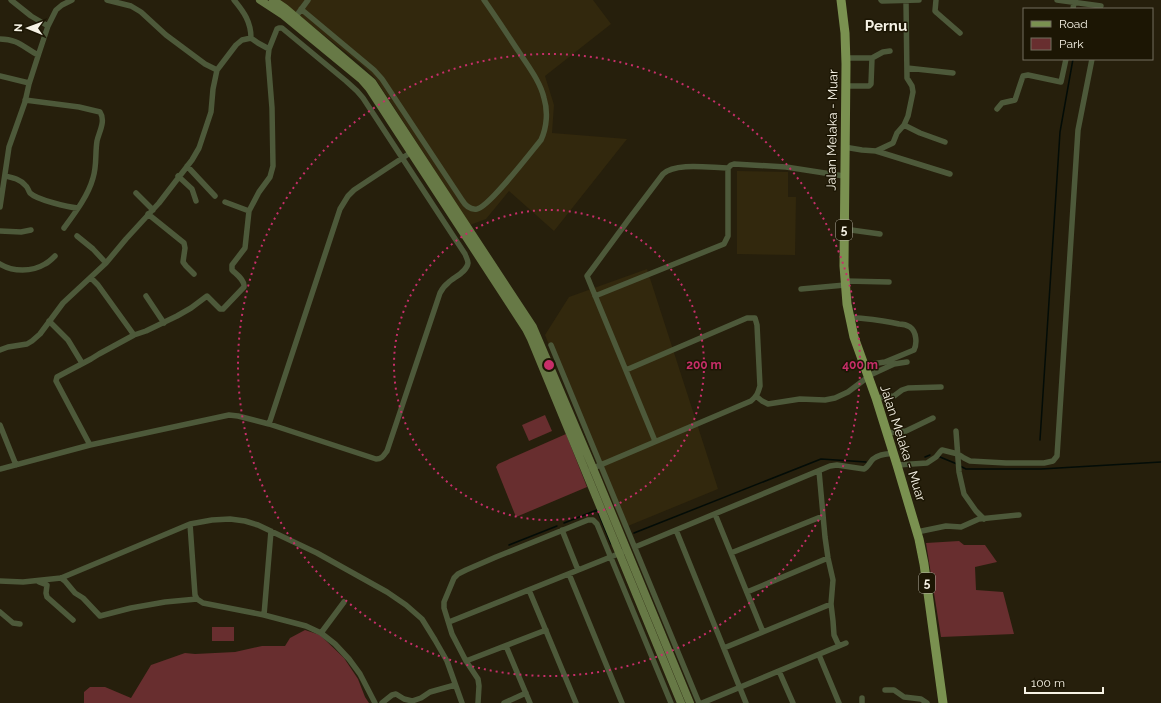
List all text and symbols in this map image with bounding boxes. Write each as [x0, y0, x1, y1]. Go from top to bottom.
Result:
north arrow [8, 8, 48, 48]
legend [1023, 8, 1153, 60]
district label: Pernu [865, 17, 907, 35]
text: Road [1059, 17, 1088, 31]
text: N [12, 24, 25, 32]
text: Park [1059, 37, 1084, 51]
street label: Jalan Melaka - Muar [823, 69, 841, 191]
road number: 5 [836, 220, 852, 240]
centre of rings [542, 358, 556, 372]
text: 200 m [686, 358, 722, 372]
text: 400 m [842, 358, 878, 372]
street label: Jalan Melaka - Muar [877, 383, 929, 503]
road number: 5 [919, 573, 935, 593]
scale bar [1025, 669, 1103, 695]
text: 100 m [1031, 676, 1065, 690]

